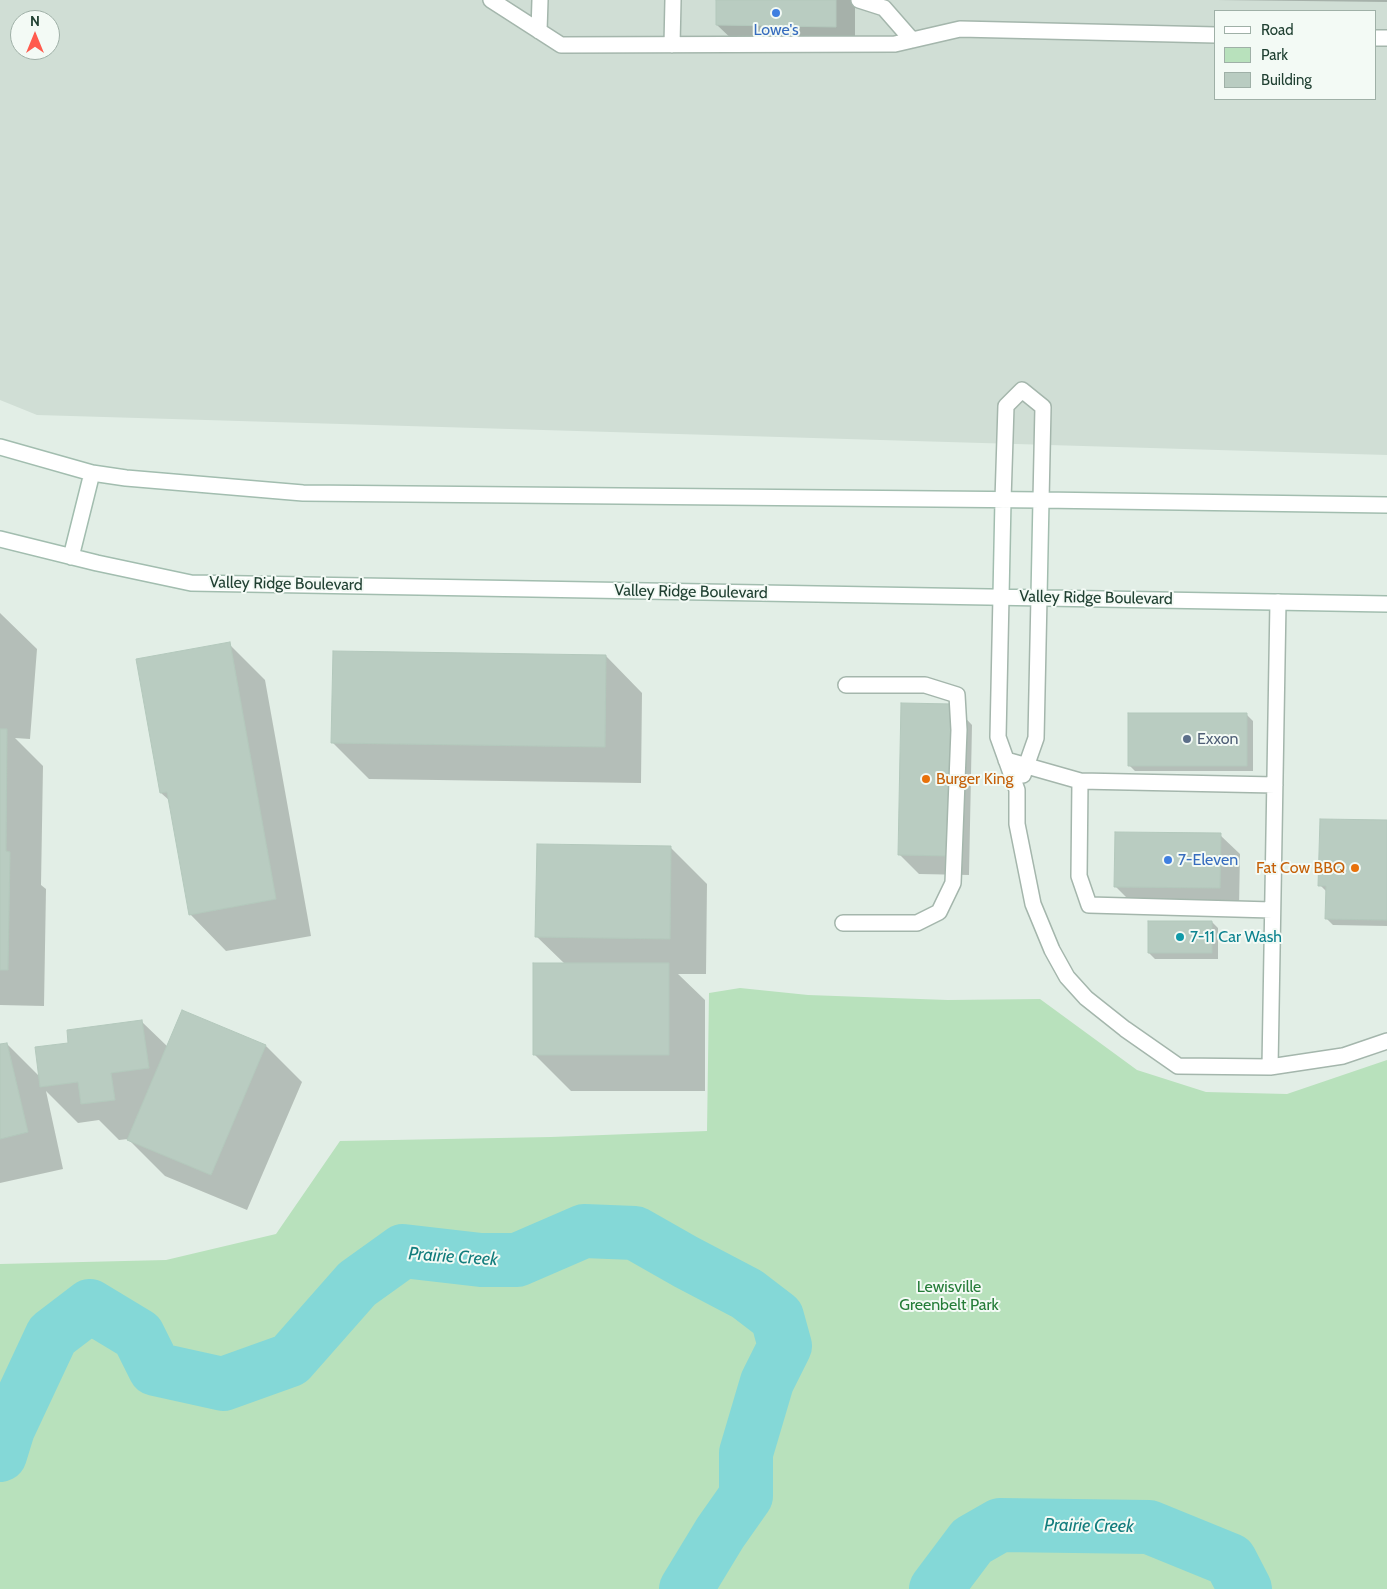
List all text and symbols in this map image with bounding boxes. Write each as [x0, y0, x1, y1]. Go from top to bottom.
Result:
marker: Lowe's [770, 7, 782, 19]
north arrow [10, 10, 60, 60]
legend [1214, 10, 1377, 100]
text: N [30, 12, 40, 30]
place label: Lowe's [753, 20, 799, 40]
text: Road [1261, 21, 1294, 39]
text: Park [1261, 46, 1288, 64]
text: Building [1261, 71, 1312, 89]
street label: Valley Ridge Boulevard [209, 573, 363, 595]
street label: Valley Ridge Boulevard [614, 581, 768, 603]
street label: Valley Ridge Boulevard [1019, 587, 1173, 609]
place label: Exxon [1197, 729, 1238, 749]
marker: Exxon [1181, 733, 1193, 745]
place label: Burger King [936, 769, 1013, 789]
marker: Burger King [920, 773, 932, 785]
place label: 7-Eleven [1178, 850, 1238, 870]
marker: 7-Eleven [1162, 854, 1174, 866]
place label: Fat Cow BBQ [1256, 858, 1345, 878]
marker: Fat Cow BBQ [1349, 862, 1361, 874]
place label: 7-11 Car Wash [1190, 927, 1282, 947]
marker: 7-11 Car Wash [1174, 931, 1186, 943]
water label: Prairie Creek [408, 1243, 498, 1271]
park label: Lewisville Greenbelt Park [899, 1277, 999, 1315]
water label: Prairie Creek [1044, 1514, 1134, 1538]

